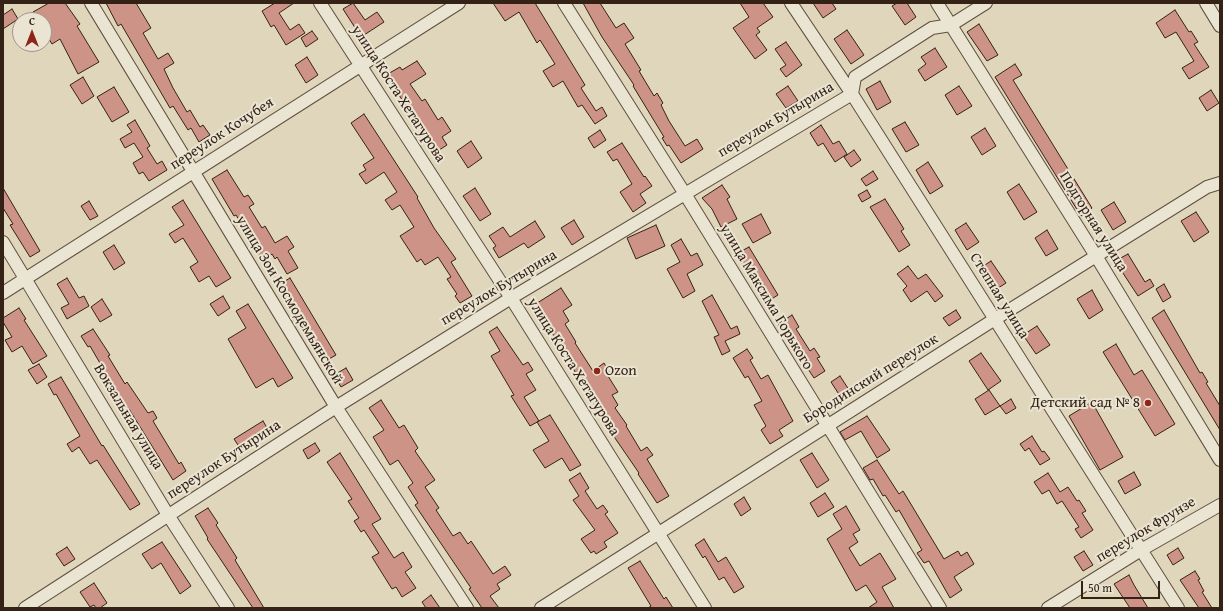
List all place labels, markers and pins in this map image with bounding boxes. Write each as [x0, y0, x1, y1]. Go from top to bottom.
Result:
place label: Ozon [605, 362, 637, 380]
marker: Ozon [592, 366, 602, 376]
place label: Детский сад № 8 [1031, 394, 1140, 412]
marker: Детский сад № 8 [1143, 398, 1153, 408]

